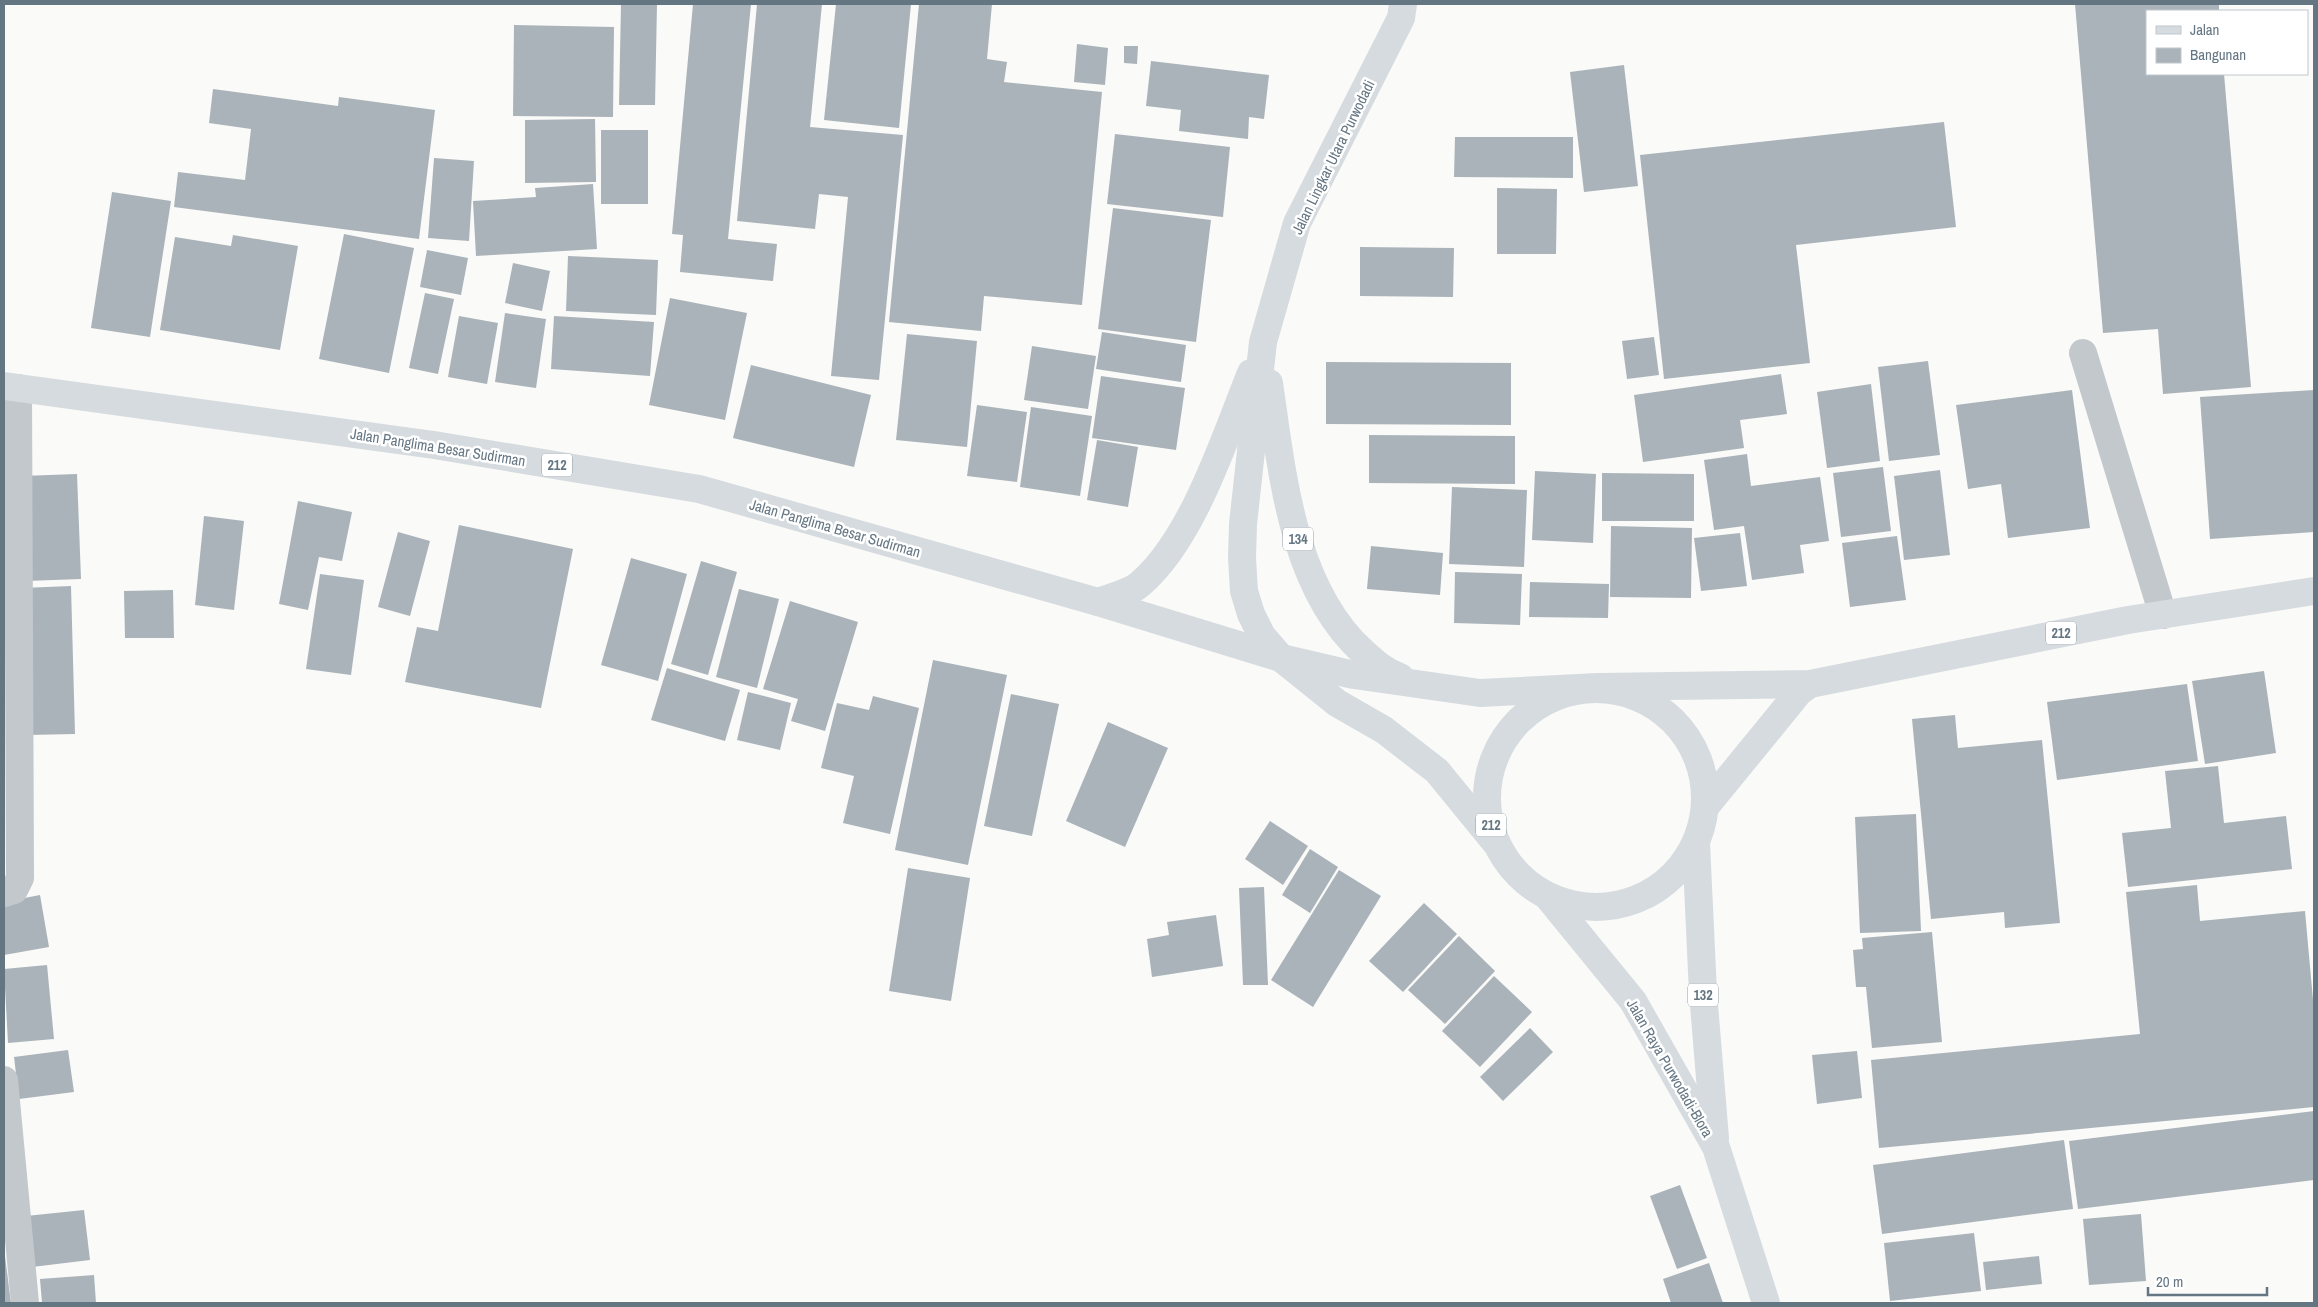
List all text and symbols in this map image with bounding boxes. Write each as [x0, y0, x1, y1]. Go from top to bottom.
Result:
legend [2146, 10, 2308, 75]
text: Jalan [2190, 19, 2219, 40]
text: Bangunan [2190, 44, 2246, 65]
street label: Jalan Lingkar Utara Purwodadi [1286, 76, 1380, 238]
street label: Jalan Panglima Besar Sudirman [349, 423, 527, 471]
road number: 212 [542, 454, 572, 476]
street label: Jalan Panglima Besar Sudirman [747, 494, 923, 562]
road number: 134 [1283, 528, 1313, 550]
road number: 212 [2046, 622, 2076, 644]
road number: 212 [1476, 814, 1506, 836]
road number: 132 [1688, 984, 1718, 1006]
street label: Jalan Raya Purwodadi-Blora [1622, 995, 1718, 1141]
scale bar [2148, 1264, 2267, 1296]
text: 20 m [2156, 1271, 2183, 1292]

